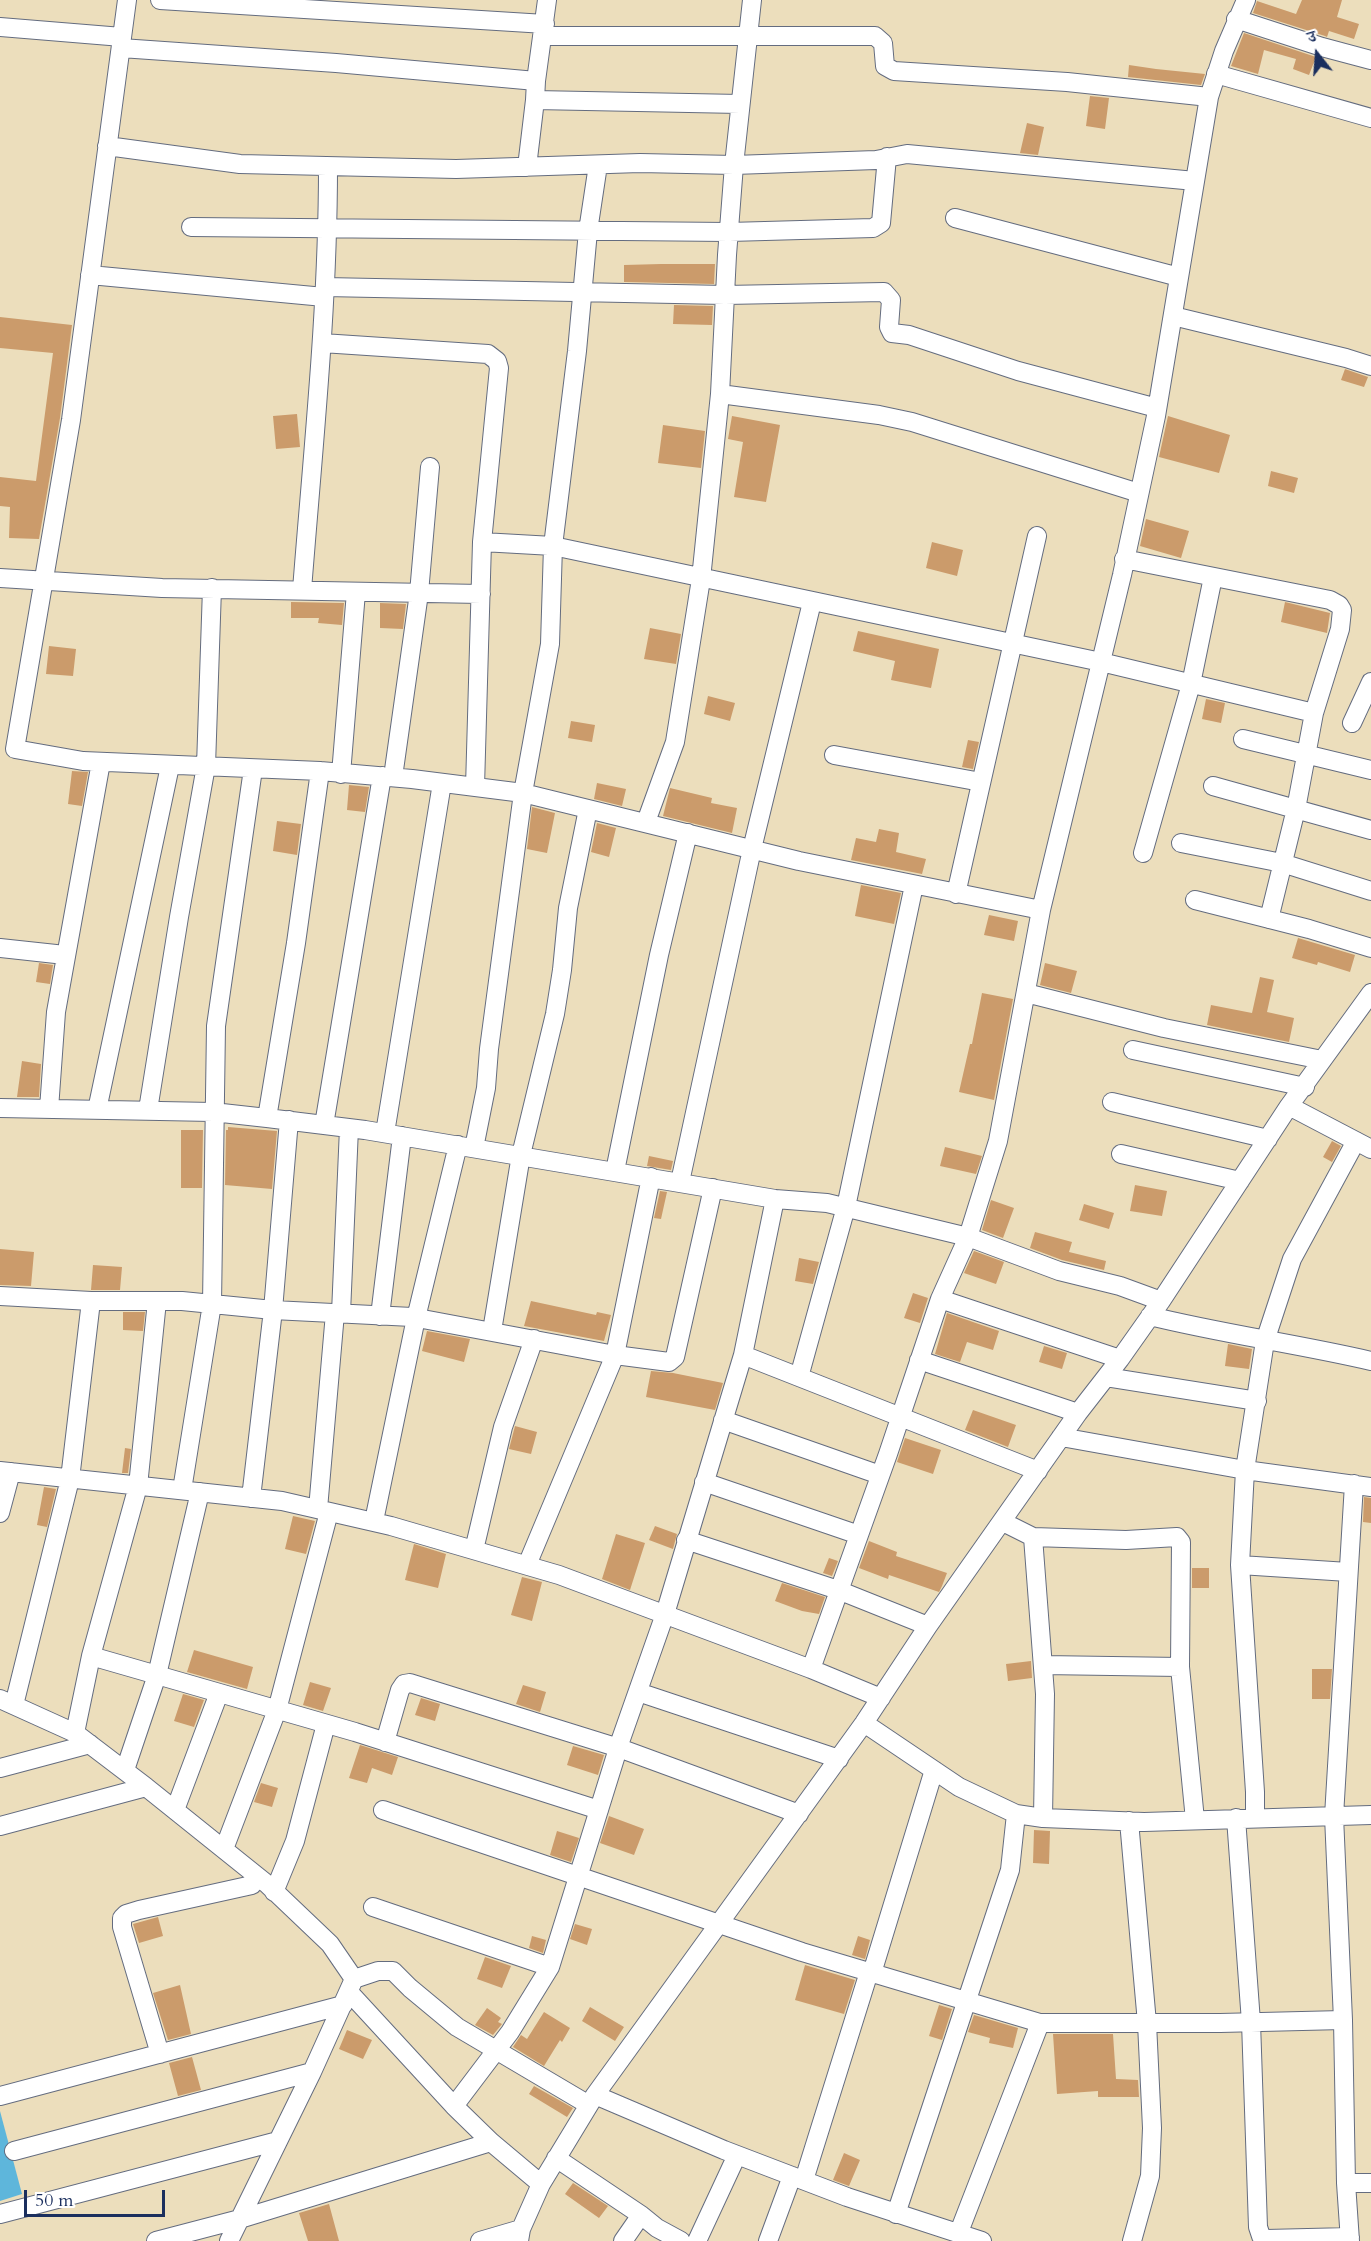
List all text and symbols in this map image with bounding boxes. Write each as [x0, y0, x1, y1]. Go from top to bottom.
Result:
north arrow [1287, 24, 1347, 84]
text: उ [1305, 25, 1319, 48]
scale bar [27, 2178, 168, 2216]
text: 50 m [35, 2188, 74, 2213]

